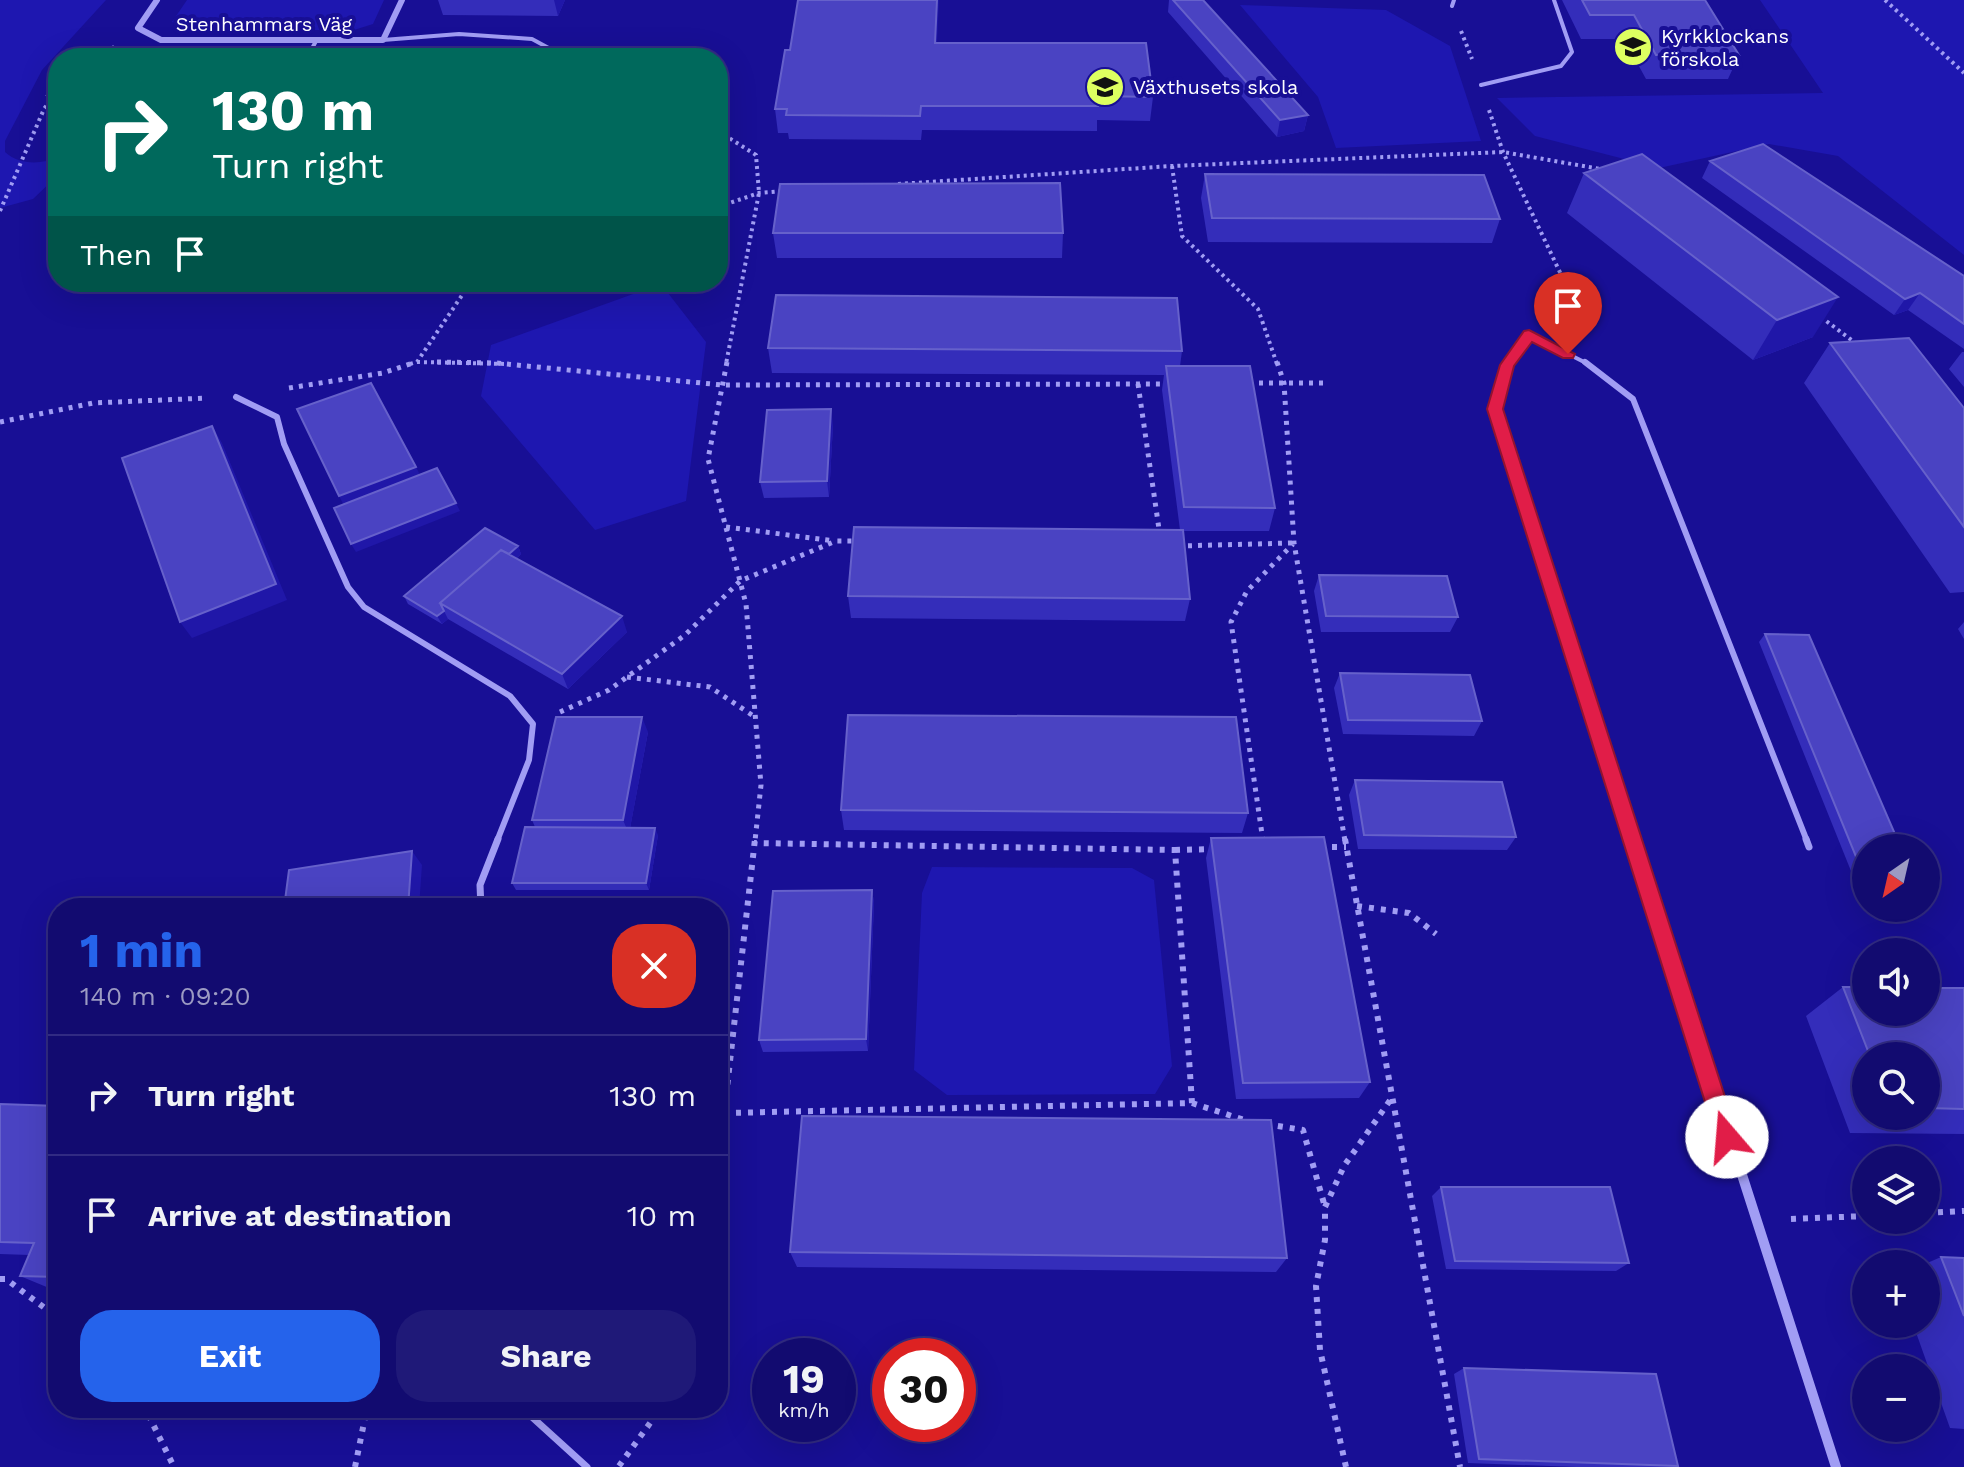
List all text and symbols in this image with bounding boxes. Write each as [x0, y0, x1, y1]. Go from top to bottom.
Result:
street label: Stenhammars Väg [176, 12, 353, 36]
place label: Kyrkklockans förskola [1661, 24, 1789, 71]
school or university icon: Kyrkklockans förskola [1612, 26, 1654, 68]
school or university icon: Växthusets skola [1084, 66, 1126, 108]
place label: Växthusets skola [1133, 75, 1298, 99]
text: 130 m [212, 78, 374, 144]
icon: right [80, 80, 184, 184]
text: Turn right [212, 145, 383, 187]
icon: arrive [168, 232, 212, 276]
text: Then [80, 237, 152, 272]
pin [1534, 272, 1602, 354]
icon: arrive [1546, 284, 1590, 328]
north arrow [1852, 834, 1940, 922]
map controls [1852, 834, 1940, 1442]
text: 1 min [80, 922, 203, 979]
button: close [612, 924, 696, 1008]
button: sound [1852, 938, 1940, 1026]
text: 140 m · 09:20 [80, 981, 251, 1011]
button: search [1852, 1042, 1940, 1130]
icon: right [80, 1073, 124, 1117]
text: Turn right [148, 1078, 294, 1113]
text: 130 m [609, 1078, 696, 1113]
position arrow [1685, 1095, 1769, 1179]
button: layers [1852, 1146, 1940, 1234]
icon: arrive [80, 1193, 124, 1237]
text: Arrive at destination [148, 1198, 452, 1233]
text: 10 m [627, 1198, 696, 1233]
button: + [1852, 1250, 1940, 1338]
button: Exit [80, 1310, 380, 1402]
button: Share [396, 1310, 696, 1402]
speed limit sign: 30 [872, 1338, 976, 1442]
button: − [1852, 1354, 1940, 1442]
text: 19 [783, 1356, 825, 1403]
text: km/h [778, 1398, 830, 1422]

